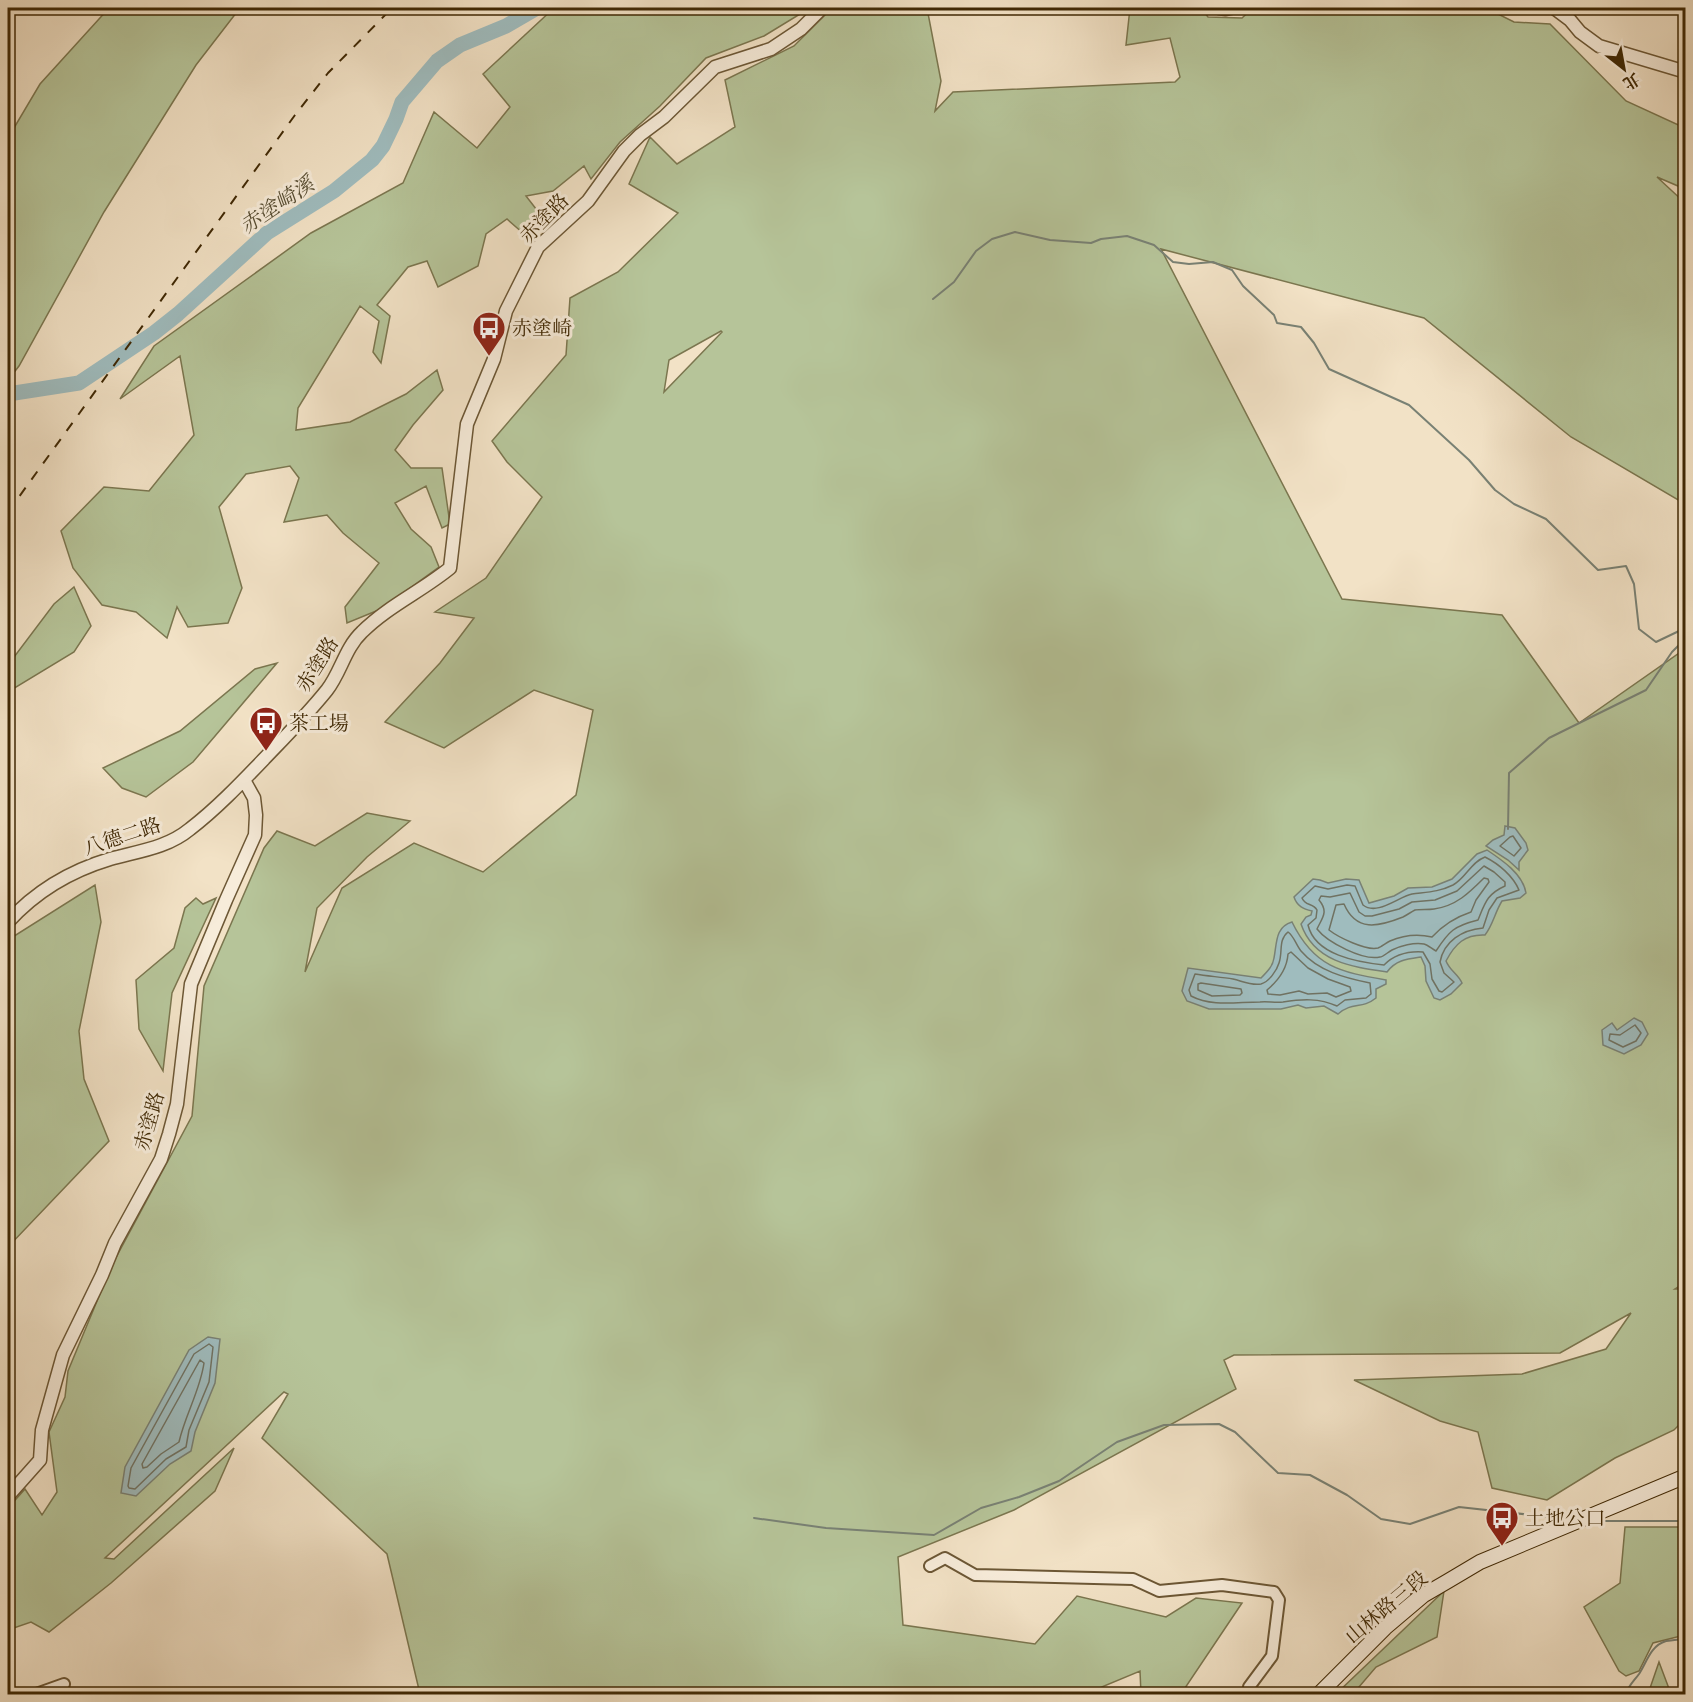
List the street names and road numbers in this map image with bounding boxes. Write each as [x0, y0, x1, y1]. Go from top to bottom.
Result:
street label: 赤塗路 [514, 187, 575, 249]
street label: 赤塗路 [290, 632, 345, 697]
street label: 八德二路 [80, 811, 164, 862]
street label: 赤塗路 [128, 1089, 171, 1154]
street label: 山林路三段 [1339, 1565, 1433, 1650]

